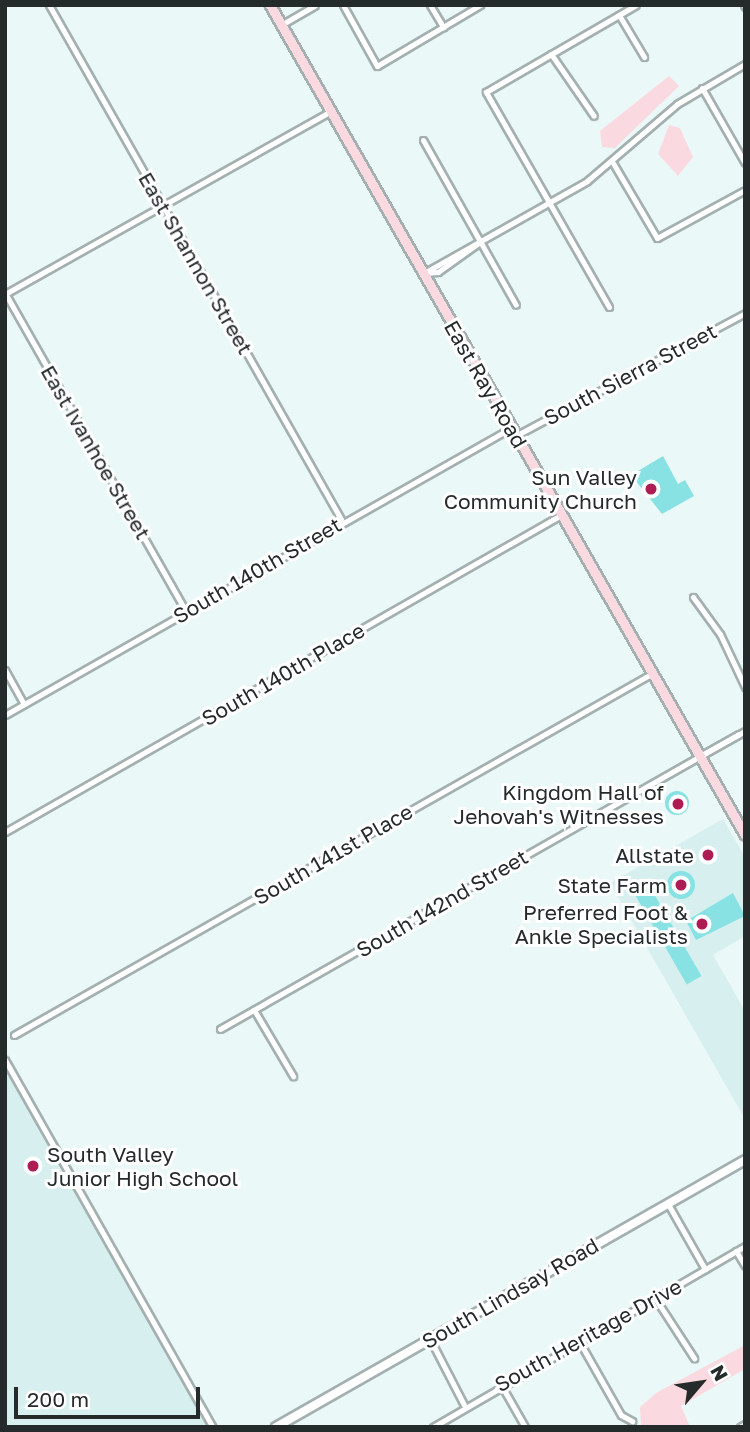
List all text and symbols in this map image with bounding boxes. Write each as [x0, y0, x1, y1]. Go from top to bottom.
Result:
street label: East Shannon Street [134, 167, 258, 359]
street label: East Ray Road [439, 316, 533, 452]
street label: South Sierra Street [539, 318, 721, 430]
street label: East Ivanhoe Street [36, 360, 156, 544]
place label: Sun Valley Community Church [444, 464, 637, 514]
marker: Sun Valley Community Church [643, 481, 659, 497]
street label: South 140th Street [168, 512, 346, 628]
street label: South 140th Place [197, 617, 369, 731]
place label: Kingdom Hall of Jehovah's Witnesses [454, 779, 664, 829]
marker: Kingdom Hall of Jehovah's Witnesses [670, 796, 686, 812]
street label: South 141st Place [249, 798, 417, 910]
place label: Allstate [615, 842, 694, 868]
street label: South 142nd Street [352, 844, 532, 962]
marker: Allstate [700, 847, 716, 863]
place label: State Farm [557, 872, 667, 898]
marker: State Farm [673, 877, 689, 893]
place label: Preferred Foot & Ankle Specialists [515, 899, 688, 949]
marker: Preferred Foot & Ankle Specialists [694, 916, 710, 932]
place label: South Valley Junior High School [47, 1141, 238, 1191]
marker: South Valley Junior High School [25, 1158, 41, 1174]
street label: South Lindsay Road [417, 1232, 603, 1354]
street label: South Heritage Drive [490, 1273, 686, 1397]
north arrow [666, 1348, 736, 1418]
text: N [706, 1361, 733, 1384]
scale bar [18, 1372, 203, 1416]
text: 200 m [27, 1386, 89, 1412]

